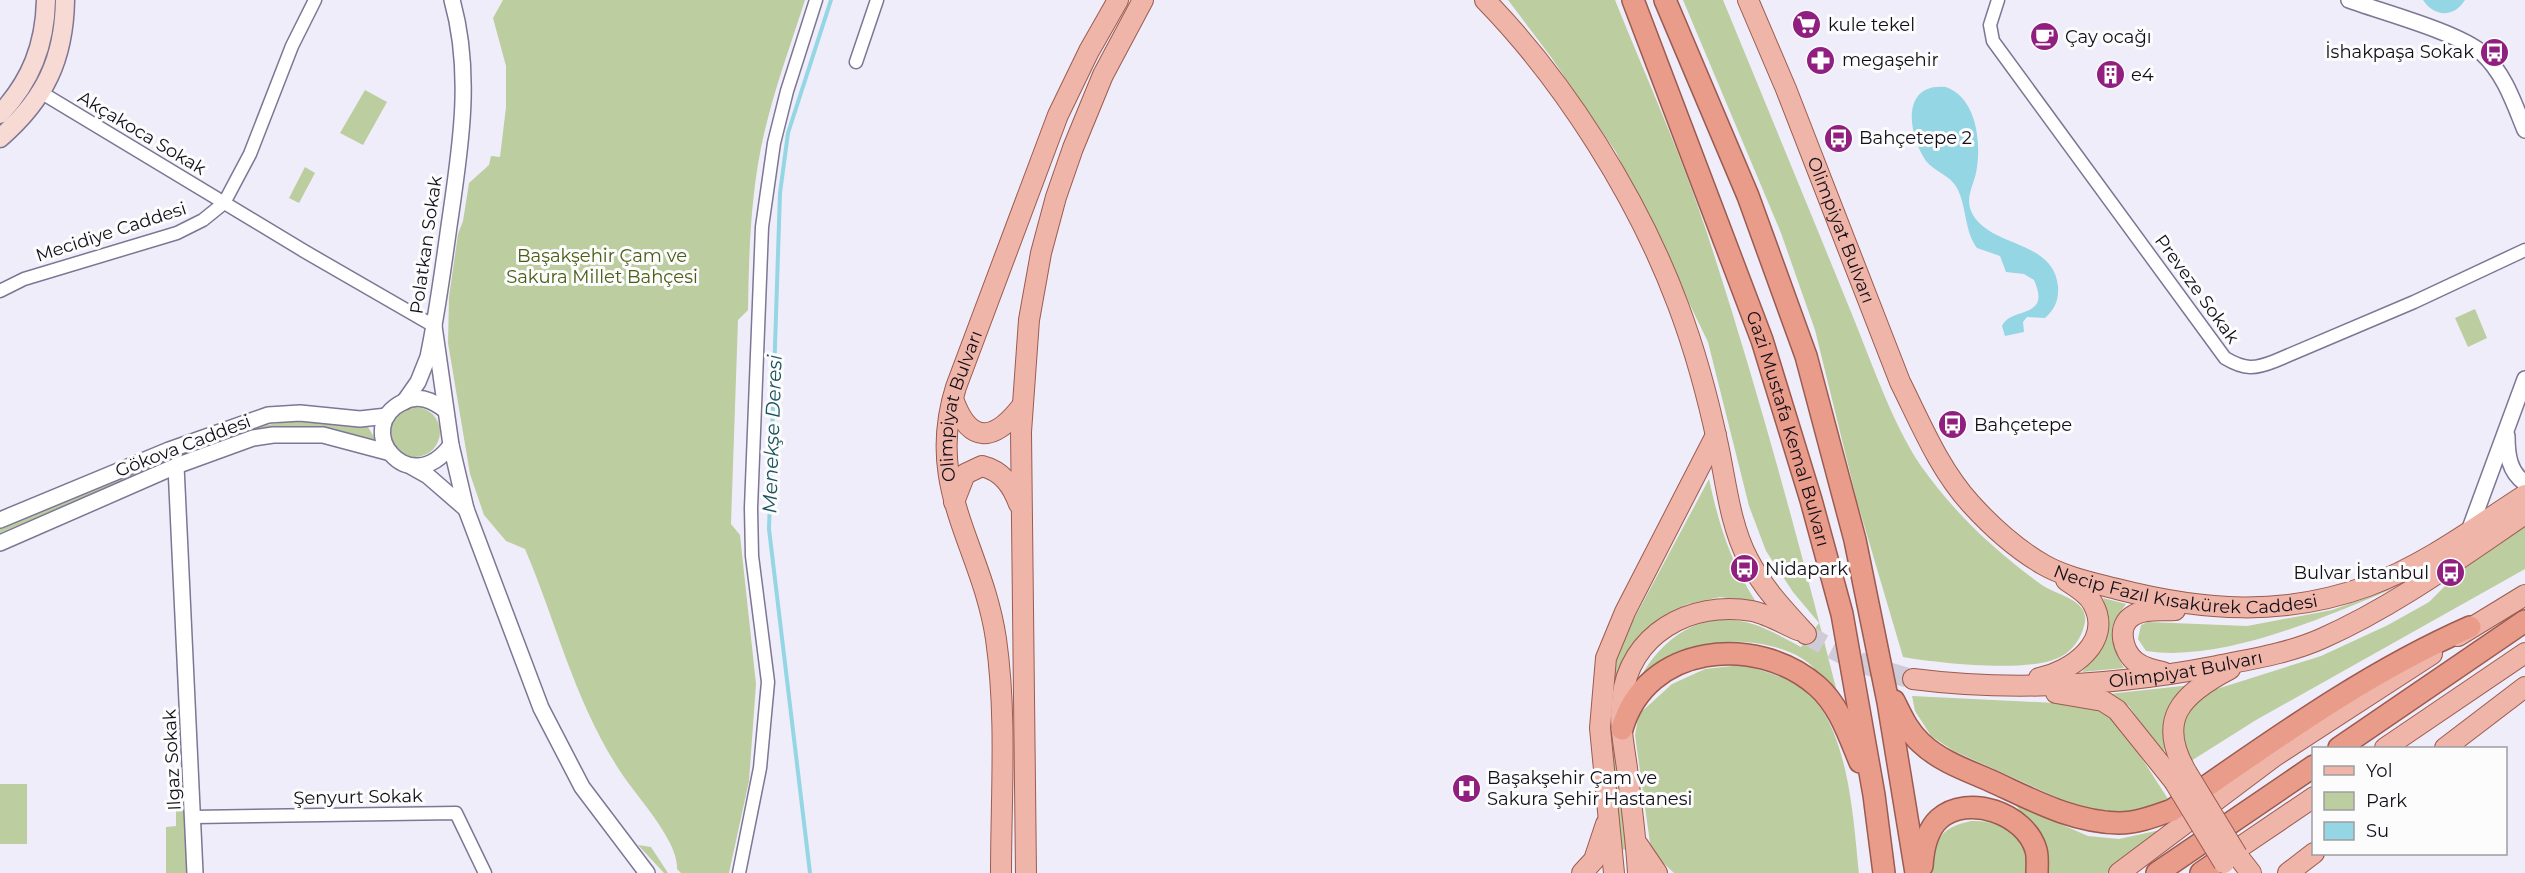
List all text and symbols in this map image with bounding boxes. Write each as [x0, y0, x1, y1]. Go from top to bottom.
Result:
supermarket icon: kule tekel [1791, 9, 1823, 41]
place label: kule tekel [1828, 14, 1915, 36]
cafe icon: Çay ocağı [2028, 21, 2060, 53]
place label: Çay ocağı [2065, 26, 2152, 48]
bus stop icon: İshakpaşa Sokak [2479, 36, 2511, 68]
place label: İshakpaşa Sokak [2325, 41, 2474, 63]
pharmacy icon: megaşehir [1805, 44, 1837, 76]
place label: megaşehir [1842, 49, 1939, 71]
building icon: e4 [2094, 59, 2126, 91]
place label: e4 [2131, 64, 2154, 86]
street label: Akçakoca Sokak [74, 86, 210, 180]
bus stop icon: Bahçetepe 2 [1822, 122, 1854, 154]
place label: Bahçetepe 2 [1859, 127, 1972, 149]
street label: Olimpiyat Bulvarı [1802, 154, 1879, 306]
street label: Polatkan Sokak [405, 174, 447, 315]
street label: Mecidiye Caddesi [33, 197, 189, 267]
street label: Preveze Sokak [2150, 230, 2244, 348]
park label: Başakşehir Çam ve Sakura Millet Bahçesi [506, 245, 698, 288]
street label: Gazi Mustafa Kemal Bulvarı [1741, 308, 1834, 549]
street label: Olimpiyat Bulvarı [935, 328, 987, 484]
water label: Menekşe Deresi [757, 354, 787, 514]
bus stop icon: Bahçetepe [1937, 409, 1969, 441]
street label: Gökova Caddesi [112, 410, 254, 482]
place label: Bahçetepe [1974, 414, 2072, 436]
bus stop icon: Nidapark [1728, 553, 1760, 585]
bus stop icon: Bulvar İstanbul [2434, 557, 2466, 589]
place label: Nidapark [1765, 558, 1848, 580]
street label: Necip Fazıl Kısakürek Caddesi [2051, 560, 2320, 618]
place label: Bulvar İstanbul [2293, 562, 2429, 584]
street label: Olimpiyat Bulvarı [2108, 646, 2265, 692]
street label: Ilgaz Sokak [158, 709, 186, 811]
legend [2312, 747, 2507, 855]
text: Yol [2366, 760, 2392, 782]
place label: Başakşehir Çam ve Sakura Şehir Hastanesi [1487, 767, 1692, 810]
hospital icon: Başakşehir Çam ve Sakura Şehir Hastanesi [1450, 772, 1482, 804]
street label: Şenyurt Sokak [293, 785, 423, 809]
text: Park [2366, 790, 2407, 812]
text: Su [2366, 820, 2389, 842]

